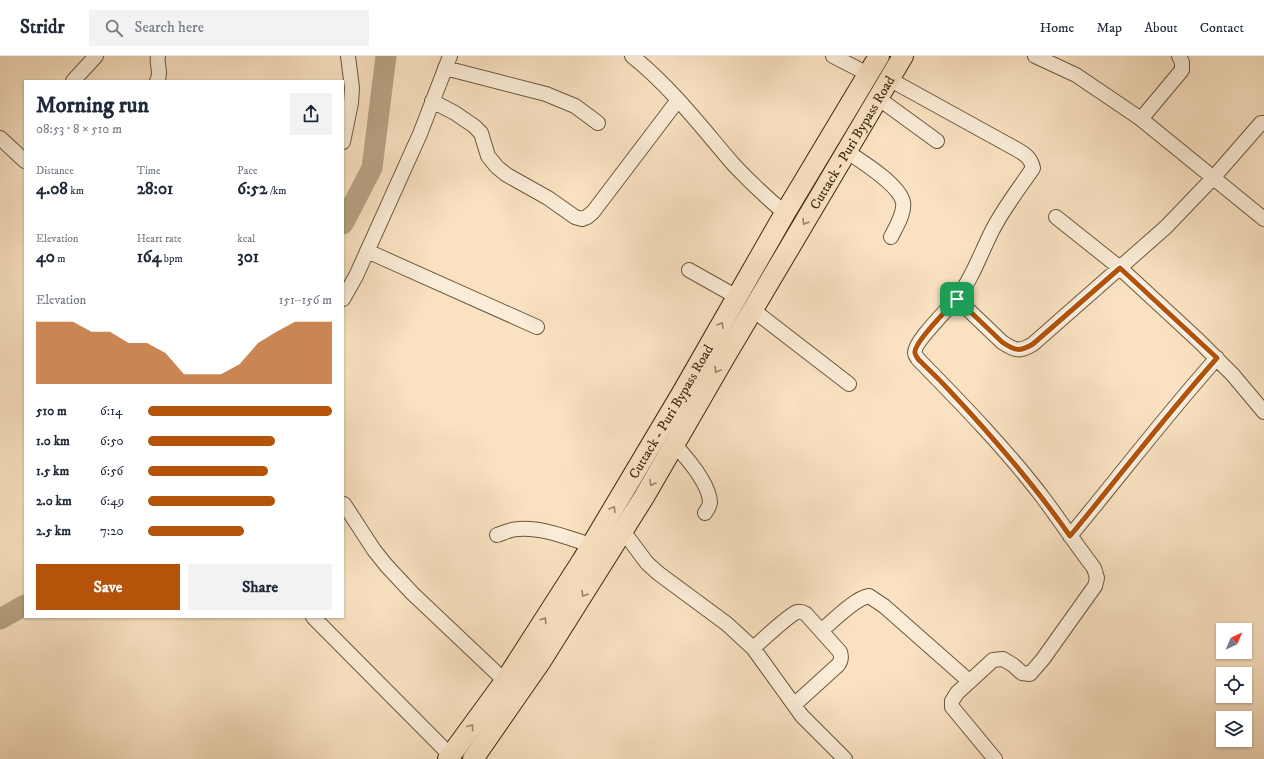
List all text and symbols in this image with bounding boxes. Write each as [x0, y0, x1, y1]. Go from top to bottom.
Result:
search box [89, 10, 369, 46]
text: Stridr [20, 16, 65, 39]
icon: search [103, 17, 125, 39]
text: Search here [135, 18, 204, 37]
text: Home [1040, 19, 1074, 37]
text: Map [1096, 19, 1122, 37]
text: About [1144, 19, 1178, 37]
text: Contact [1200, 19, 1244, 37]
street label: Cuttack - Puri Bypass Road [806, 73, 899, 213]
text: Morning run [36, 92, 149, 119]
button: share [290, 93, 332, 135]
text: 08:53 · 8 × 510 m [36, 121, 122, 137]
text: Distance [36, 164, 74, 178]
text: Time [137, 164, 161, 178]
text: Pace [237, 164, 258, 178]
text: 4.08 [36, 178, 68, 200]
text: 28:01 [137, 178, 173, 200]
text: 6:52 [237, 178, 267, 200]
text: km [68, 184, 84, 198]
text: /km [267, 184, 287, 198]
one-way arrow [802, 218, 809, 225]
text: Elevation [36, 232, 79, 246]
text: Heart rate [137, 232, 182, 246]
text: kcal [237, 232, 255, 246]
text: 40 [36, 246, 55, 268]
text: 164 [137, 246, 161, 268]
text: 301 [237, 246, 259, 268]
text: m [55, 252, 66, 266]
text: bpm [161, 252, 183, 266]
pin [940, 282, 974, 316]
icon: arrive [946, 288, 968, 310]
text: Elevation [36, 292, 86, 308]
text: 151–156 m [279, 292, 332, 308]
one-way arrow [716, 322, 723, 329]
street label: Cuttack - Puri Bypass Road [625, 342, 718, 482]
one-way arrow [715, 366, 722, 373]
text: 510 m [36, 403, 67, 419]
text: 6:14 [100, 403, 122, 419]
text: 1.0 km [36, 433, 70, 449]
text: 6:50 [100, 433, 124, 449]
text: 1.5 km [36, 463, 69, 479]
text: 6:56 [100, 463, 123, 479]
one-way arrow [649, 479, 656, 486]
text: 2.0 km [36, 493, 72, 509]
text: 6:49 [100, 493, 124, 509]
one-way arrow [608, 506, 615, 513]
text: 2.5 km [36, 523, 71, 539]
text: 7:20 [100, 523, 124, 539]
button: Save [36, 564, 180, 610]
button: Share [188, 564, 332, 610]
one-way arrow [582, 589, 589, 596]
one-way arrow [539, 617, 547, 624]
north arrow [1216, 623, 1252, 659]
map controls [1216, 623, 1252, 747]
button: locate [1216, 667, 1252, 703]
button: layers [1216, 711, 1252, 747]
one-way arrow [466, 725, 473, 732]

